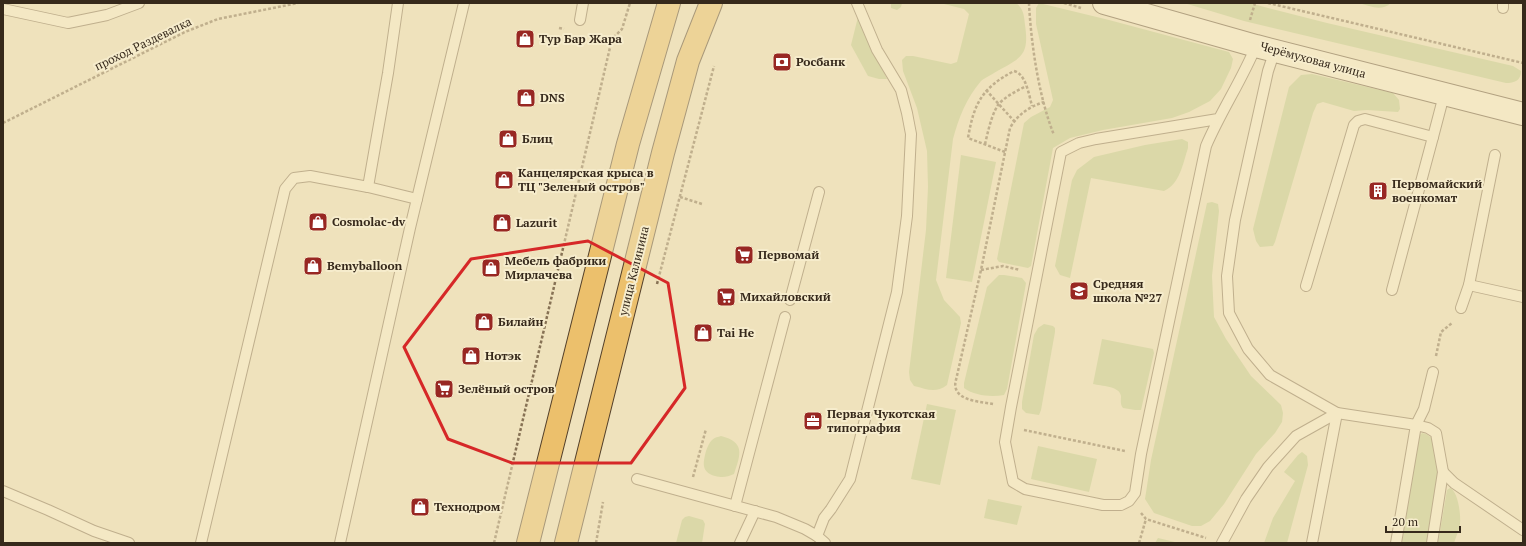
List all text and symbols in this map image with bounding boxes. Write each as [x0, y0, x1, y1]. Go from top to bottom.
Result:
street label: проход Раздевалка [92, 14, 194, 74]
shop icon: Тур Бар Жара [514, 28, 536, 50]
place label: Тур Бар Жара [539, 31, 622, 46]
street label: Черёмуховая улица [1259, 38, 1368, 81]
bank icon: Росбанк [771, 51, 793, 73]
place label: Росбанк [796, 54, 846, 69]
shop icon: DNS [515, 87, 537, 109]
place label: DNS [540, 90, 565, 105]
shop icon: Блиц [497, 128, 519, 150]
place label: Блиц [522, 131, 553, 146]
place label: Канцелярская крыса в ТЦ "Зеленый остров" [518, 165, 654, 194]
shop icon: Канцелярская крыса в ТЦ "Зеленый остров" [493, 169, 515, 191]
place label: Первомайский военкомат [1392, 176, 1482, 205]
building icon: Первомайский военкомат [1367, 180, 1389, 202]
shop icon: Cosmolac-dv [307, 211, 329, 233]
shop icon: Lazurit [491, 212, 513, 234]
place label: Cosmolac-dv [332, 214, 406, 229]
place label: Lazurit [516, 215, 557, 230]
street label: улица Калинина [615, 225, 652, 318]
supermarket icon: Первомай [733, 244, 755, 266]
place label: Первомай [758, 247, 819, 262]
place label: Мебель фабрики Мирлачева [505, 253, 606, 282]
shop icon: Bemyballoon [302, 255, 324, 277]
shop icon: Мебель фабрики Мирлачева [480, 257, 502, 279]
place label: Bemyballoon [327, 258, 403, 273]
place label: Средняя школа №27 [1093, 276, 1162, 305]
school or university icon: Средняя школа №27 [1068, 280, 1090, 302]
supermarket icon: Михайловский [715, 286, 737, 308]
place label: Михайловский [740, 289, 831, 304]
shop icon: Билайн [473, 311, 495, 333]
place label: Билайн [498, 314, 544, 329]
shop icon: Tai He [692, 322, 714, 344]
place label: Tai He [717, 325, 755, 340]
shop icon: Нотэк [460, 345, 482, 367]
place label: Нотэк [485, 348, 522, 363]
supermarket icon: Зелёный остров [433, 378, 455, 400]
place label: Зелёный остров [458, 381, 555, 396]
place label: Первая Чукотская типография [827, 406, 935, 435]
office icon: Первая Чукотская типография [802, 410, 824, 432]
shop icon: Технодром [409, 496, 431, 518]
place label: Технодром [434, 499, 501, 514]
scale bar [1386, 508, 1460, 534]
text: 20 m [1392, 514, 1419, 529]

